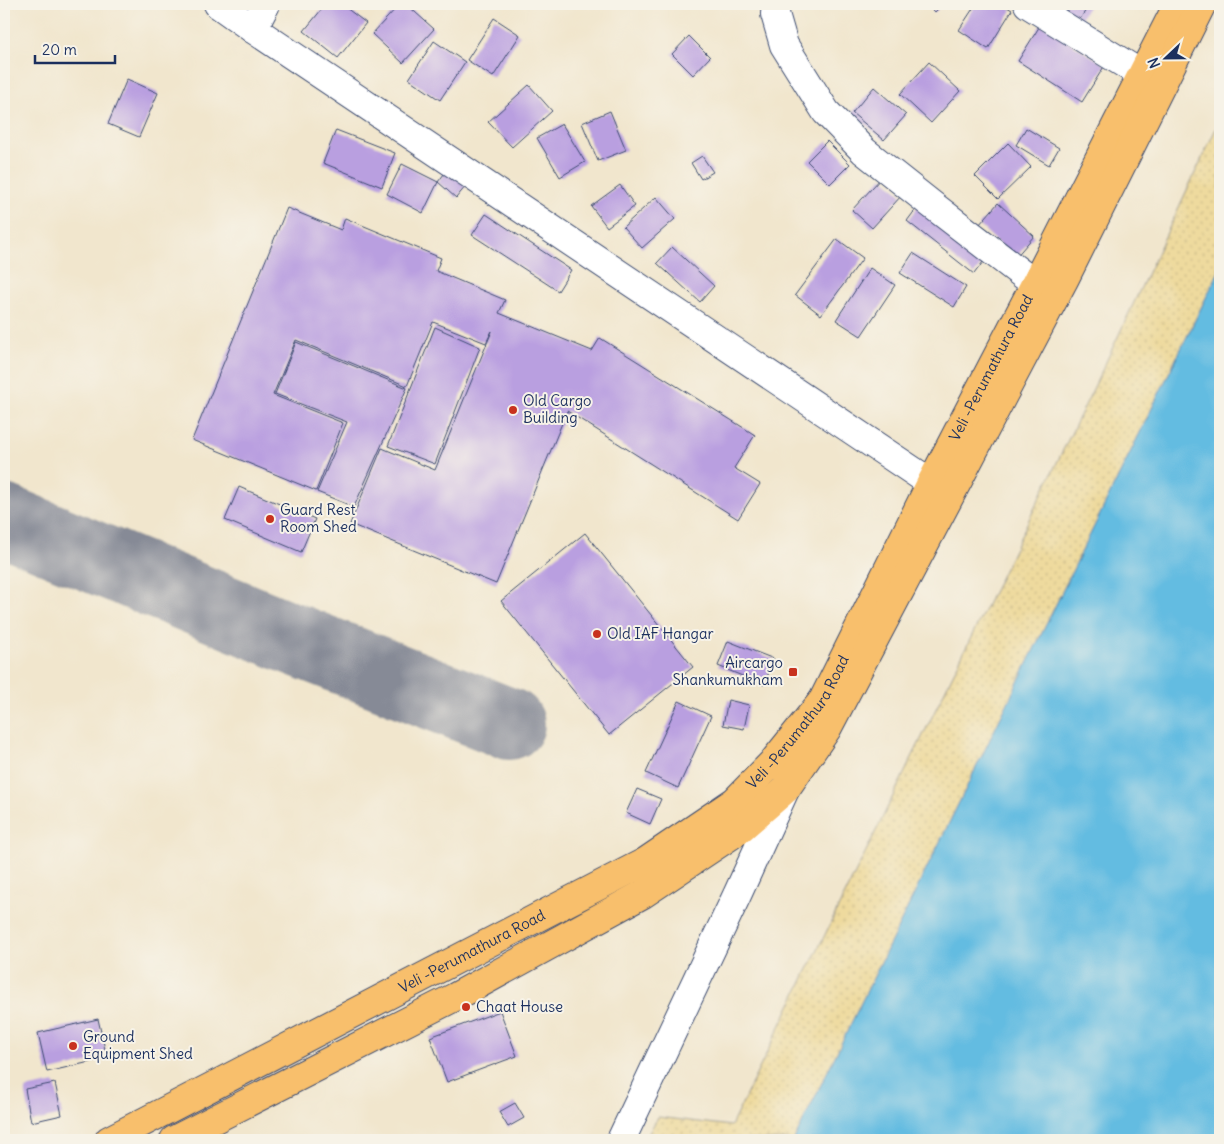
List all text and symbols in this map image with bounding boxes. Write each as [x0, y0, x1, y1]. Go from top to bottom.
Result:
scale bar [35, 32, 115, 64]
north arrow [1142, 32, 1192, 82]
text: 20 m [42, 40, 77, 59]
text: N [1144, 55, 1164, 71]
street label: Veli -Perumathura Road [945, 291, 1037, 444]
place label: Old Cargo Building [523, 391, 591, 427]
marker: Old Cargo Building [507, 404, 519, 416]
place label: Guard Rest Room Shed [280, 500, 357, 536]
marker: Guard Rest Room Shed [264, 513, 276, 525]
place label: Old IAF Hangar [607, 624, 714, 643]
marker: Old IAF Hangar [591, 628, 603, 640]
street label: Veli -Perumathura Road [742, 652, 853, 793]
place label: Aircargo Shankumukham [672, 653, 783, 689]
marker: Aircargo Shankumukham [787, 666, 799, 678]
street label: Veli -Perumathura Road [395, 905, 548, 997]
place label: Chaat House [476, 997, 563, 1016]
marker: Chaat House [460, 1001, 472, 1013]
place label: Ground Equipment Shed [83, 1027, 193, 1063]
marker: Ground Equipment Shed [67, 1040, 79, 1052]

